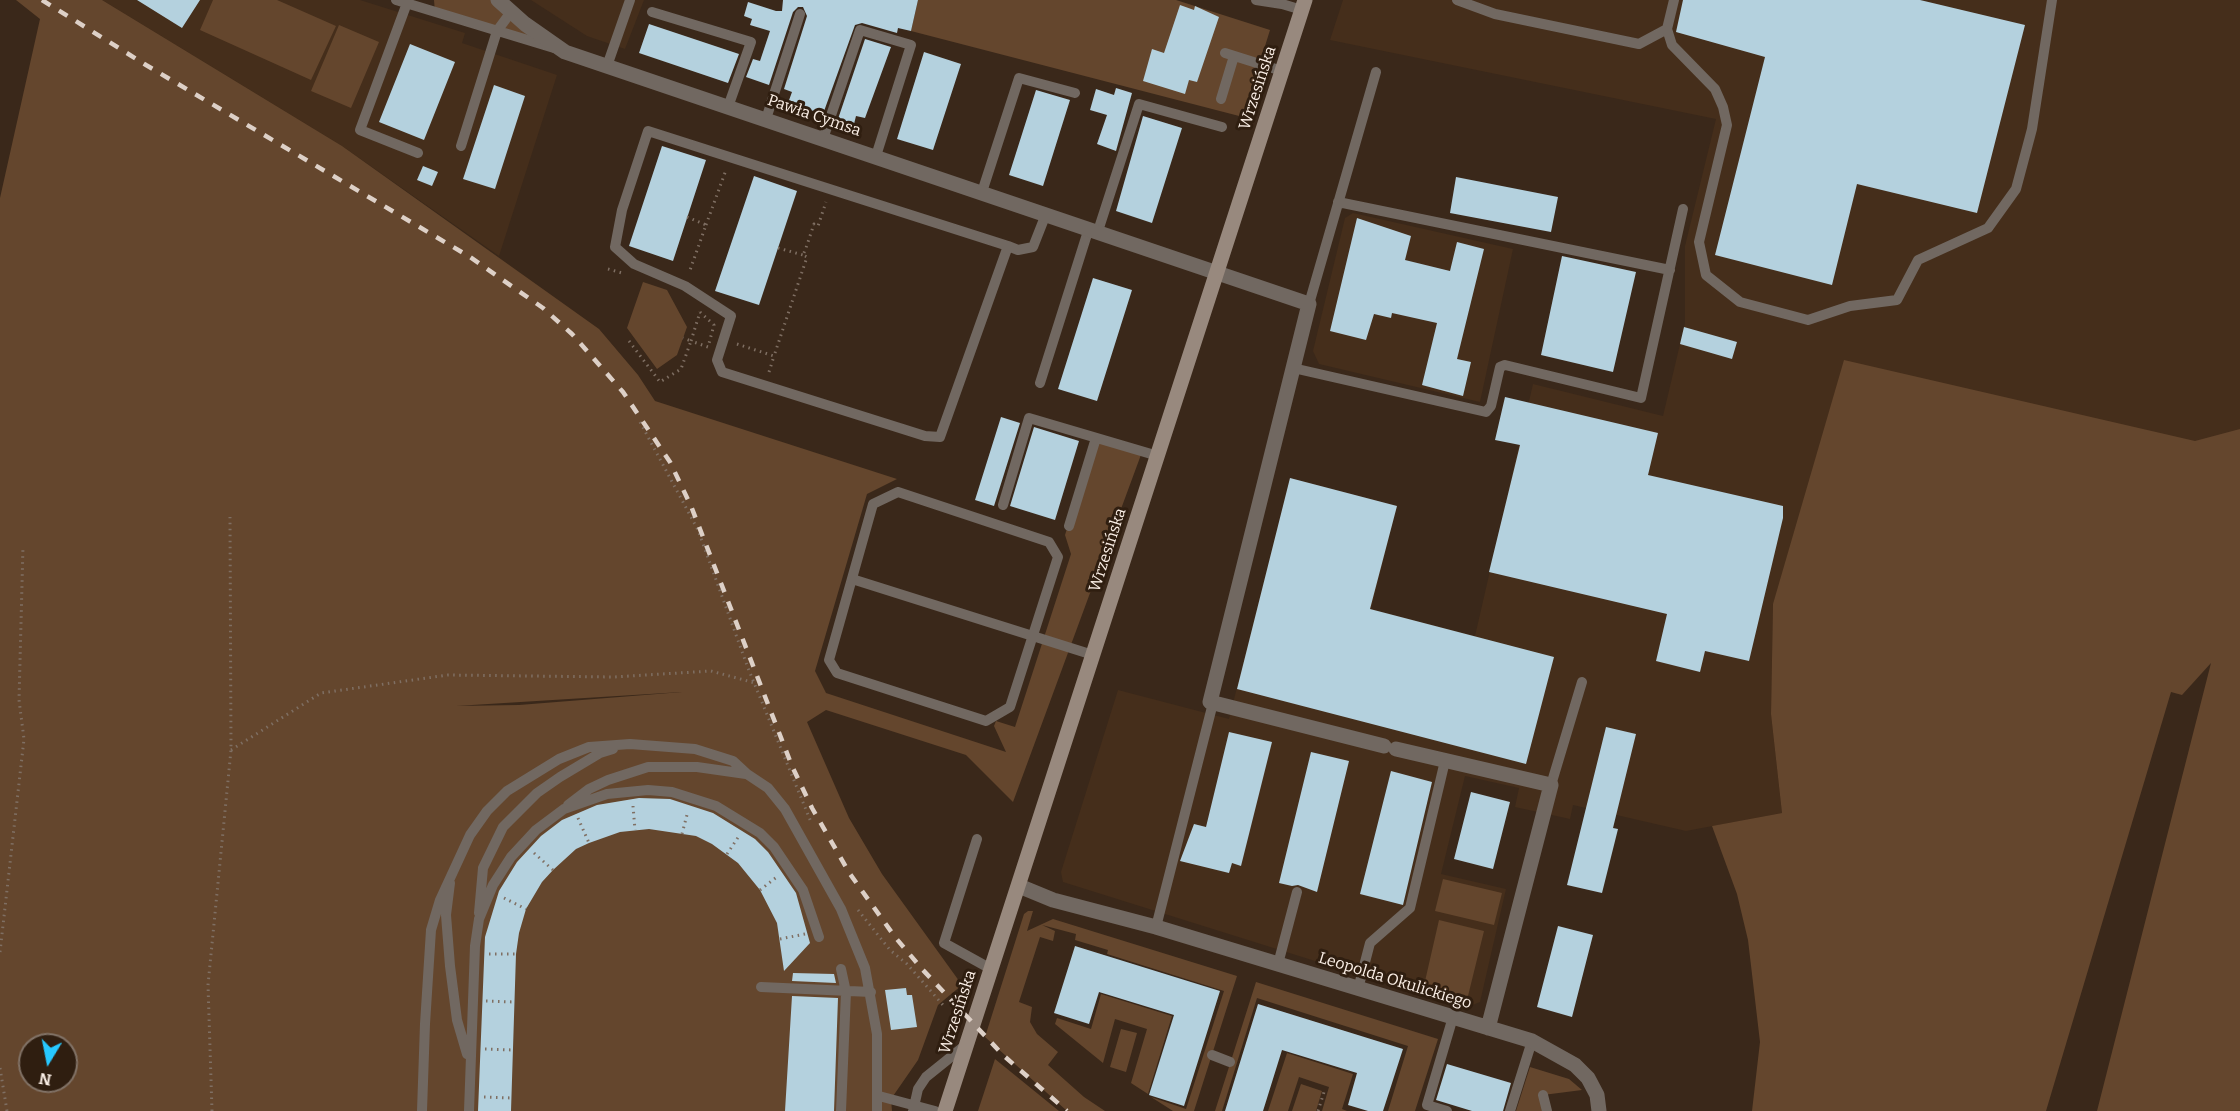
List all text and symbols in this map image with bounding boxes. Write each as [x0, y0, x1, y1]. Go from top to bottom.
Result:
street label: Wrzesińska [1235, 44, 1281, 132]
street label: Pawła Cymsa [765, 91, 863, 141]
street label: Wrzesińska [1085, 506, 1131, 594]
street label: Leopolda Okulickiego [1316, 949, 1474, 1013]
street label: Wrzesińska [935, 968, 981, 1056]
north arrow [18, 1033, 78, 1093]
text: N [37, 1069, 53, 1090]

